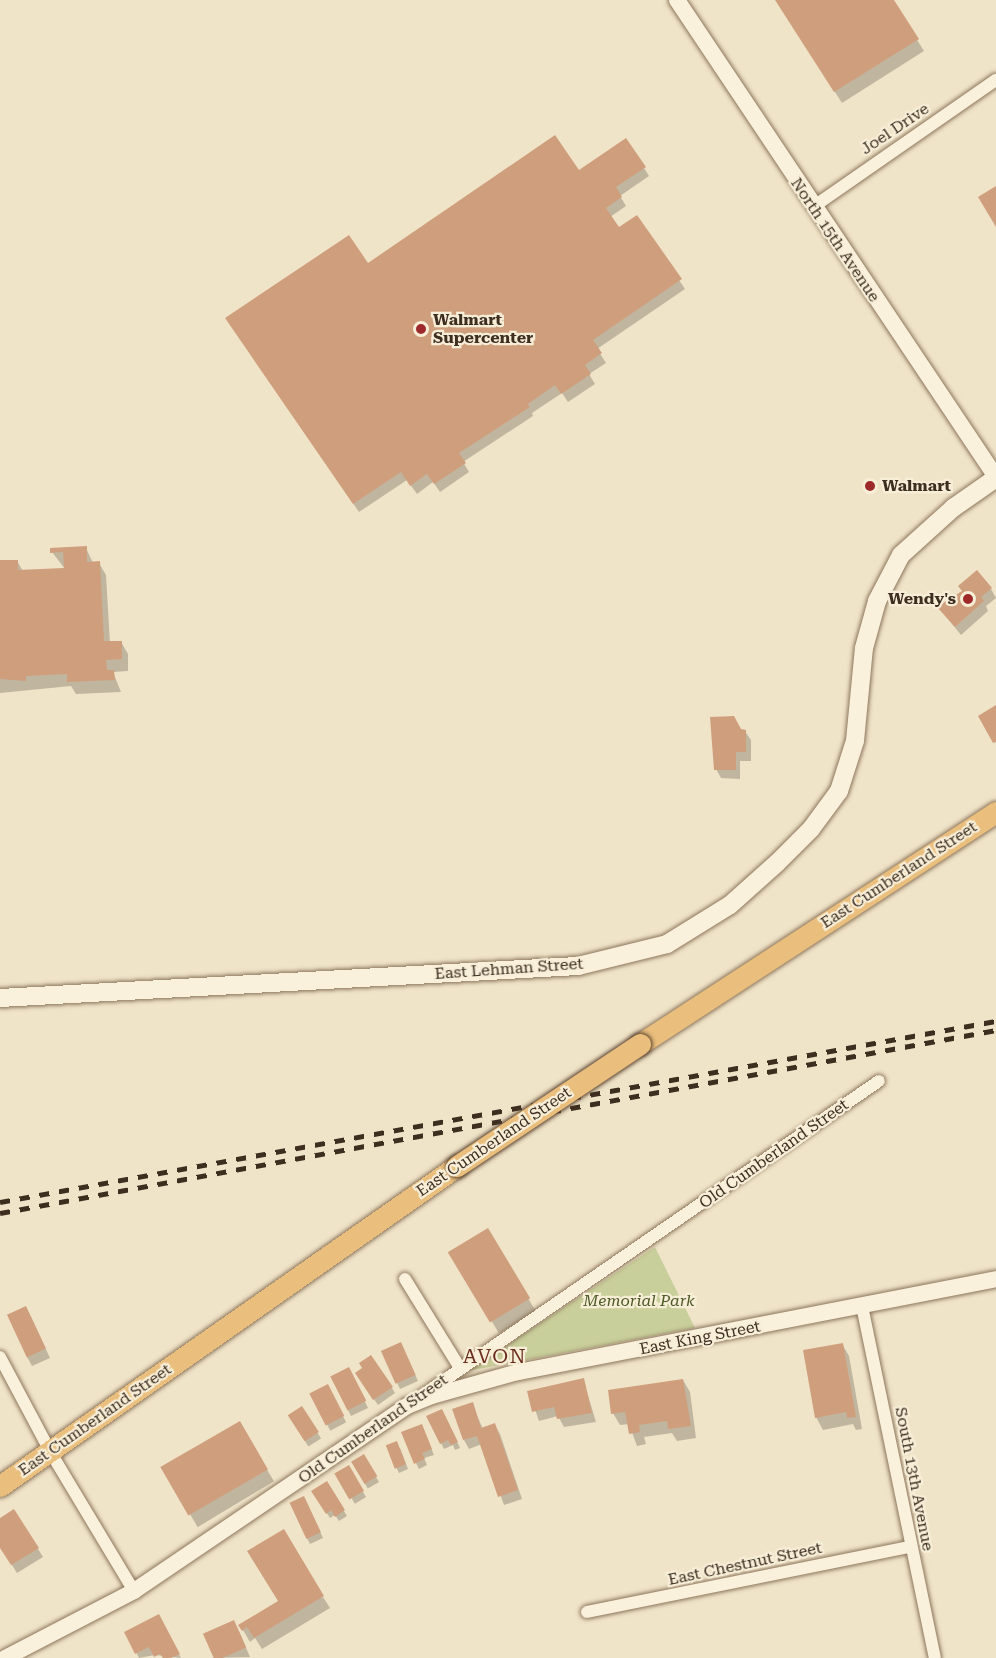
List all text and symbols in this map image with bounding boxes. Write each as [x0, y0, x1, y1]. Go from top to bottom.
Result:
street label: Joel Drive [857, 99, 933, 159]
street label: North 15th Avenue [786, 174, 884, 306]
place label: Walmart Supercenter [433, 310, 533, 348]
marker: Walmart Supercenter [414, 322, 428, 336]
place label: Walmart [882, 476, 951, 496]
marker: Walmart [863, 479, 877, 493]
place label: Wendy's [888, 589, 956, 609]
marker: Wendy's [961, 592, 975, 606]
street label: East Cumberland Street [817, 817, 981, 933]
street label: East Lehman Street [434, 954, 584, 984]
street label: East Cumberland Street [413, 1083, 575, 1201]
street label: Old Cumberland Street [696, 1095, 852, 1213]
park label: Memorial Park [583, 1291, 695, 1311]
street label: East King Street [638, 1317, 762, 1359]
district label: AVON [463, 1344, 527, 1368]
street label: East Cumberland Street [15, 1360, 175, 1480]
street label: Old Cumberland Street [295, 1370, 451, 1488]
street label: South 13th Avenue [891, 1406, 937, 1552]
street label: East Chestnut Street [666, 1538, 824, 1590]

